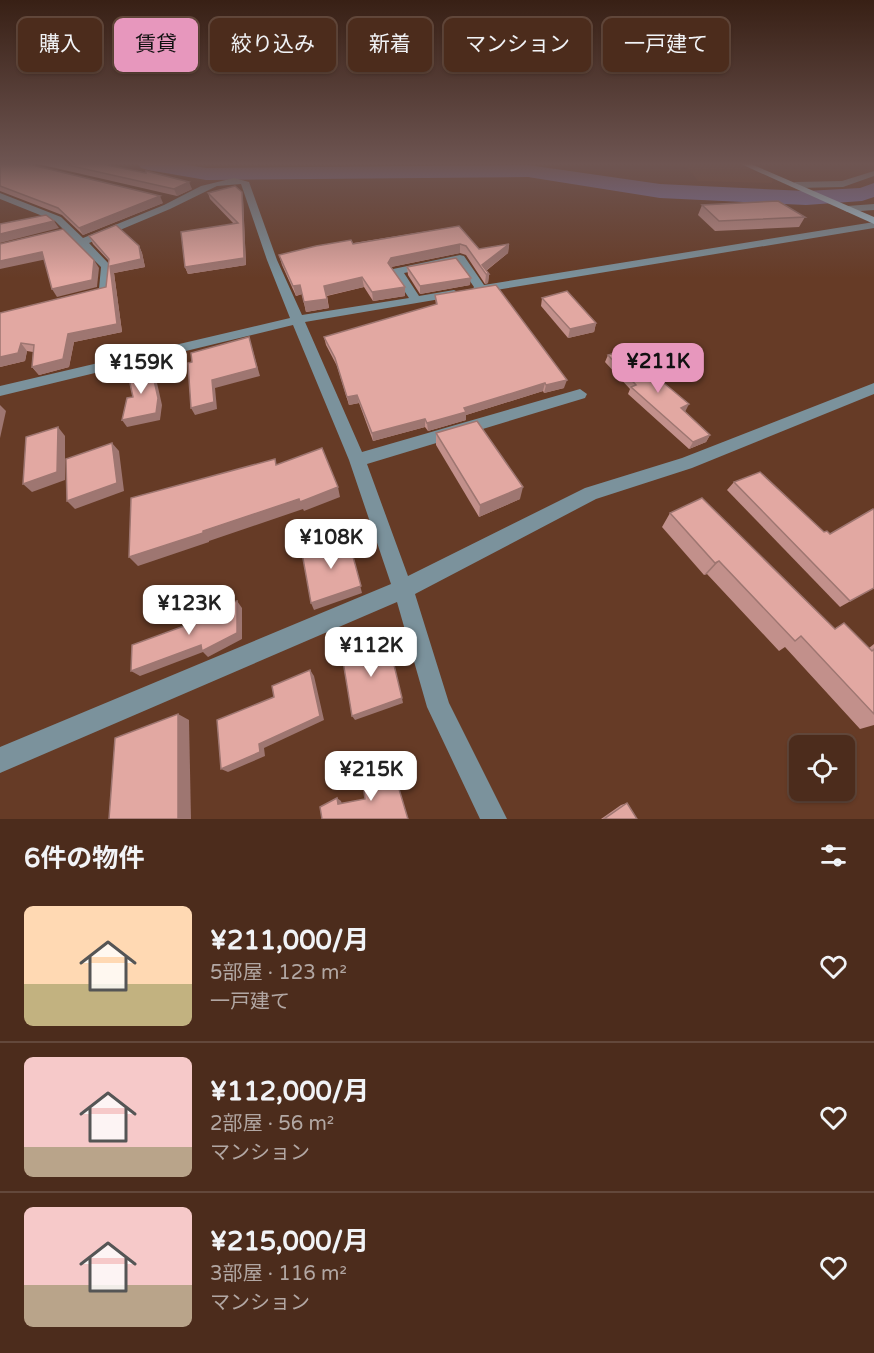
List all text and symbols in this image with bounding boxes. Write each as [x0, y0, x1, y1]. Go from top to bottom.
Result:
chip: 購入 [18, 18, 102, 72]
chip: 賃貸 [114, 18, 198, 72]
chip: 絞り込み [210, 18, 336, 72]
chip: 新着 [348, 18, 432, 72]
chip: マンション [444, 18, 591, 72]
chip: 一戸建て [603, 18, 729, 72]
pin: ¥211K [616, 343, 700, 394]
pin: ¥159K [99, 344, 183, 395]
text: ¥211K [626, 350, 690, 374]
text: ¥159K [109, 351, 173, 375]
pin: ¥108K [289, 519, 373, 570]
text: ¥108K [299, 526, 363, 550]
pin: ¥123K [147, 585, 231, 636]
text: ¥123K [157, 592, 221, 616]
pin: ¥112K [329, 627, 413, 678]
text: ¥112K [339, 634, 403, 658]
map controls [789, 735, 855, 801]
button: locate [789, 735, 855, 801]
pin: ¥215K [329, 751, 413, 802]
text: ¥215K [339, 758, 403, 782]
icon: filters [817, 839, 850, 872]
text: 6件の物件 [24, 843, 144, 874]
text: ¥211,000/月 [210, 925, 369, 956]
icon: home [72, 930, 144, 1002]
icon: heart [817, 950, 850, 983]
text: 5部屋 · 123 m² [210, 961, 347, 985]
text: 一戸建て [210, 990, 290, 1014]
text: ¥112,000/月 [210, 1076, 369, 1107]
icon: home [72, 1081, 144, 1153]
icon: heart [817, 1101, 850, 1134]
text: 2部屋 · 56 m² [210, 1112, 334, 1136]
text: マンション [210, 1141, 310, 1165]
text: ¥215,000/月 [210, 1226, 369, 1257]
icon: home [72, 1231, 144, 1303]
icon: heart [817, 1251, 850, 1284]
text: 3部屋 · 116 m² [210, 1262, 347, 1286]
text: マンション [210, 1291, 310, 1315]

